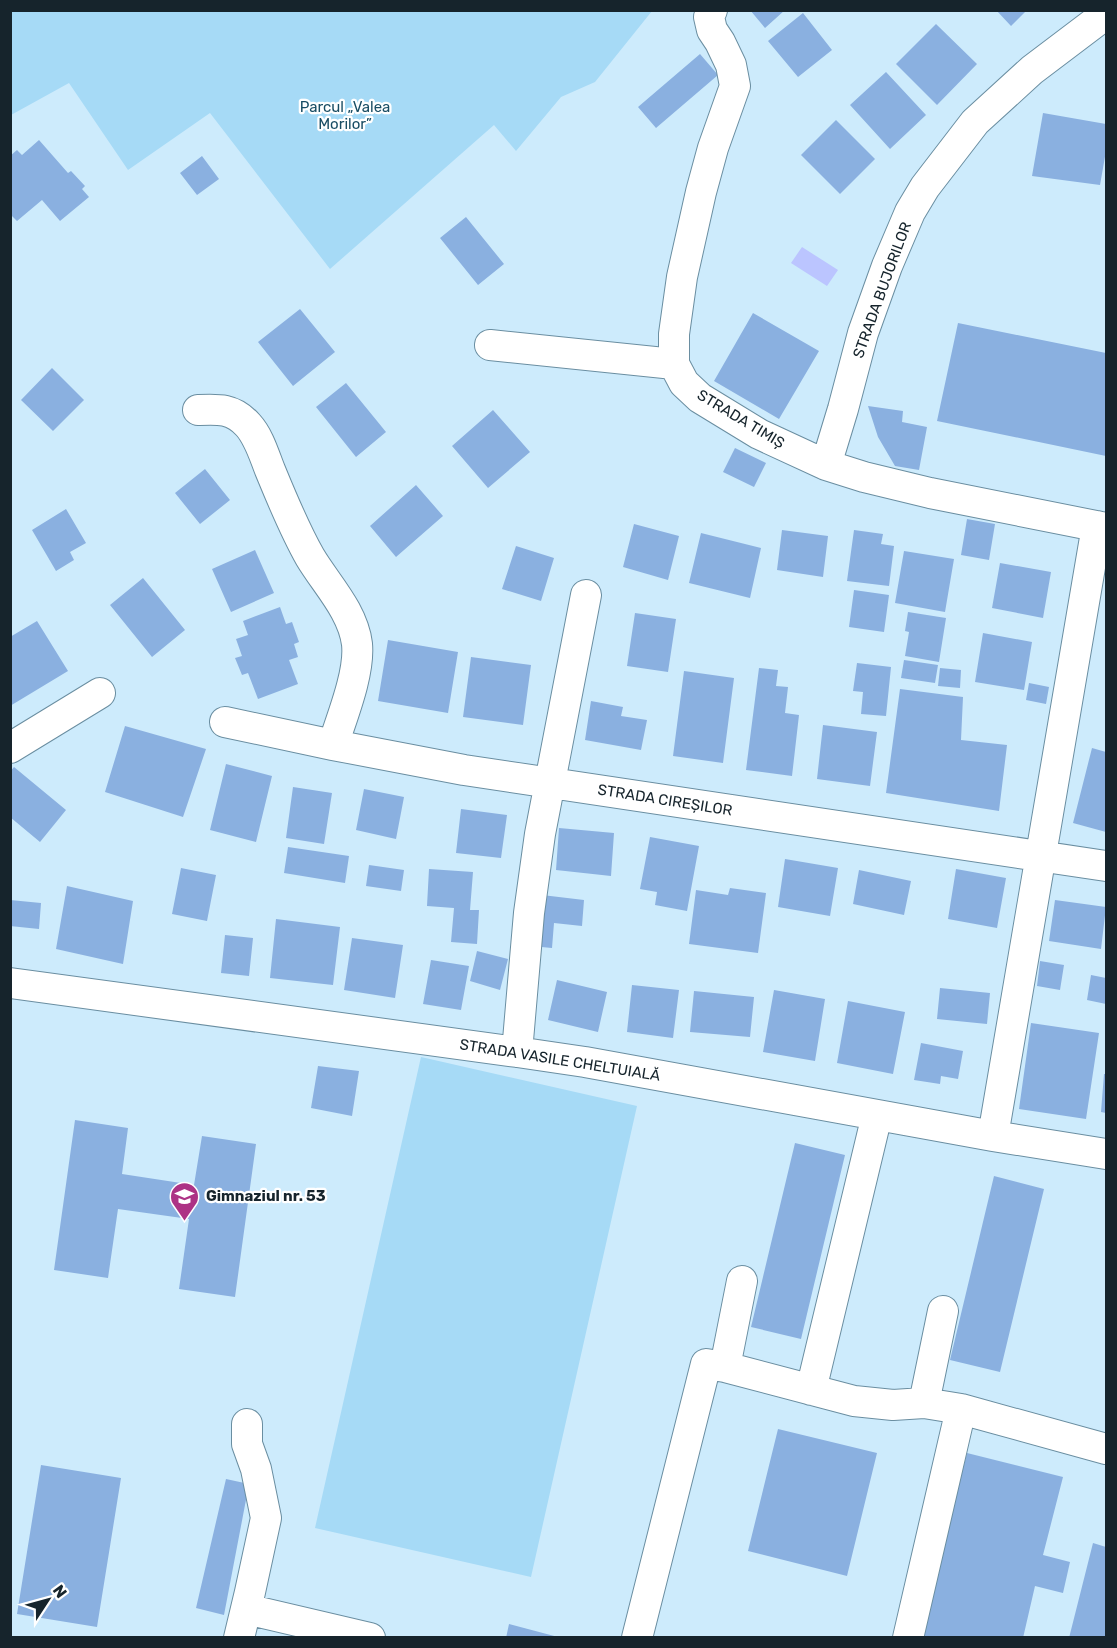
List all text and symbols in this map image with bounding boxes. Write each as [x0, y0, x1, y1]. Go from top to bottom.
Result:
park label: Parcul „Valea Morilor” [300, 98, 390, 133]
street label: STRADA BUJORILOR [849, 219, 915, 361]
street label: STRADA TIMIȘ [694, 386, 788, 452]
street label: STRADA CIREȘILOR [596, 780, 734, 820]
street label: STRADA VASILE CHELTUIALĂ [458, 1035, 662, 1085]
school or university icon: Gimnaziul nr. 53 [169, 1180, 201, 1222]
place label: Gimnaziul nr. 53 [206, 1187, 326, 1205]
north arrow [18, 1570, 78, 1630]
text: N [49, 1581, 71, 1602]

